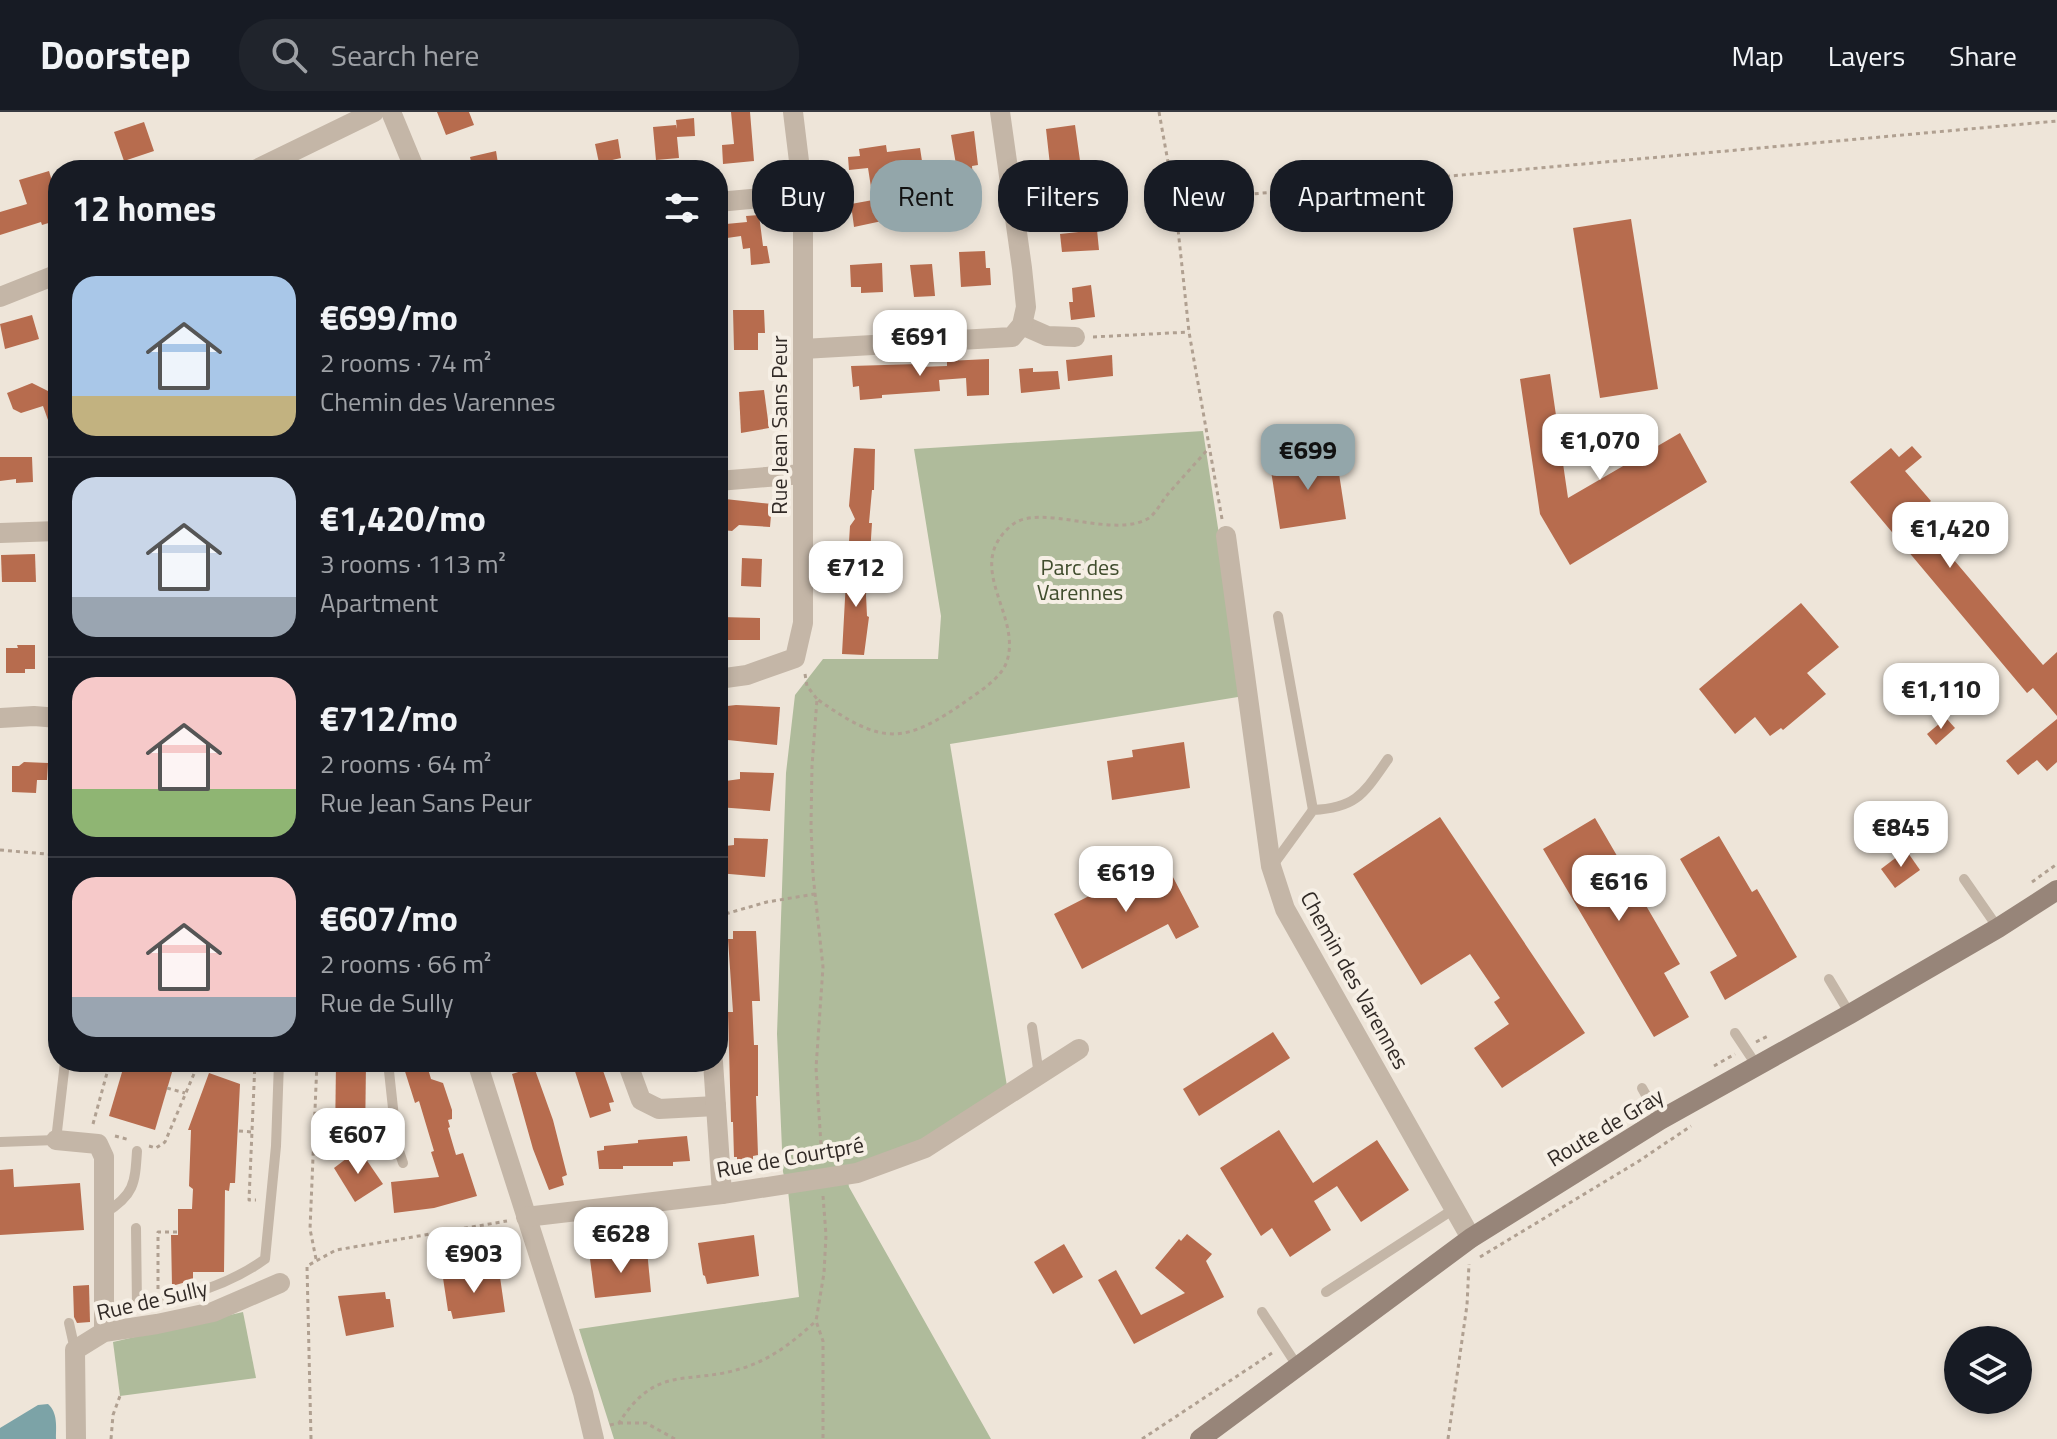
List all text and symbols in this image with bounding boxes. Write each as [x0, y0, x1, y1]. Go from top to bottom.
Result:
search box [239, 19, 799, 91]
text: Doorstep [40, 26, 191, 84]
text: Search here [331, 32, 479, 78]
icon: search [267, 33, 311, 77]
text: Map [1731, 34, 1784, 77]
text: Layers [1828, 34, 1905, 77]
text: Share [1949, 34, 2017, 77]
chip: Buy [752, 160, 854, 232]
chip: Rent [870, 160, 982, 232]
chip: Filters [998, 160, 1128, 232]
chip: New [1144, 160, 1254, 232]
chip: Apartment [1270, 160, 1453, 232]
text: 12 homes [72, 182, 216, 234]
icon: filters [660, 186, 704, 230]
text: €699/mo [320, 291, 458, 343]
icon: home [136, 308, 232, 404]
pin: €691 [873, 310, 967, 378]
text: €691 [891, 316, 949, 355]
street label: Rue Jean Sans Peur [762, 335, 796, 515]
text: 2 rooms · 74 m² [320, 343, 491, 382]
text: Chemin des Varennes [320, 382, 556, 421]
pin: €1,070 [1535, 414, 1665, 482]
text: €1,070 [1560, 420, 1640, 459]
pin: €699 [1261, 424, 1355, 492]
text: €699 [1279, 430, 1337, 469]
text: €1,420/mo [320, 492, 486, 544]
pin: €1,420 [1885, 502, 2015, 570]
text: €1,420 [1910, 508, 1990, 547]
icon: home [136, 509, 232, 605]
pin: €712 [809, 541, 903, 609]
text: 3 rooms · 113 m² [320, 544, 506, 583]
text: €712 [827, 547, 885, 586]
park label: Parc des Varennes [1037, 550, 1123, 609]
text: Apartment [320, 583, 438, 622]
pin: €1,110 [1876, 663, 2006, 731]
text: €1,110 [1901, 669, 1981, 708]
text: €712/mo [320, 692, 458, 744]
icon: home [136, 709, 232, 805]
text: 2 rooms · 64 m² [320, 744, 491, 783]
text: Rue Jean Sans Peur [320, 783, 532, 822]
pin: €845 [1854, 801, 1948, 869]
text: €845 [1872, 807, 1930, 846]
pin: €619 [1079, 846, 1173, 914]
text: €619 [1097, 852, 1155, 891]
pin: €616 [1572, 855, 1666, 923]
text: €616 [1590, 861, 1648, 900]
street label: Chemin des Varennes [1292, 885, 1418, 1075]
text: €607/mo [320, 892, 458, 944]
icon: home [136, 909, 232, 1005]
text: 2 rooms · 66 m² [320, 944, 491, 983]
text: Rue de Sully [320, 983, 454, 1022]
street label: Route de Gray [1540, 1079, 1670, 1175]
pin: €607 [311, 1108, 405, 1176]
text: €607 [329, 1114, 387, 1153]
street label: Rue de Courtpré [714, 1127, 866, 1187]
pin: €628 [574, 1207, 668, 1275]
text: €628 [592, 1213, 650, 1252]
pin: €903 [427, 1227, 521, 1295]
text: €903 [445, 1233, 503, 1272]
street label: Rue de Sully [93, 1271, 211, 1329]
map controls [1944, 1326, 2032, 1414]
button: layers [1944, 1326, 2032, 1414]

